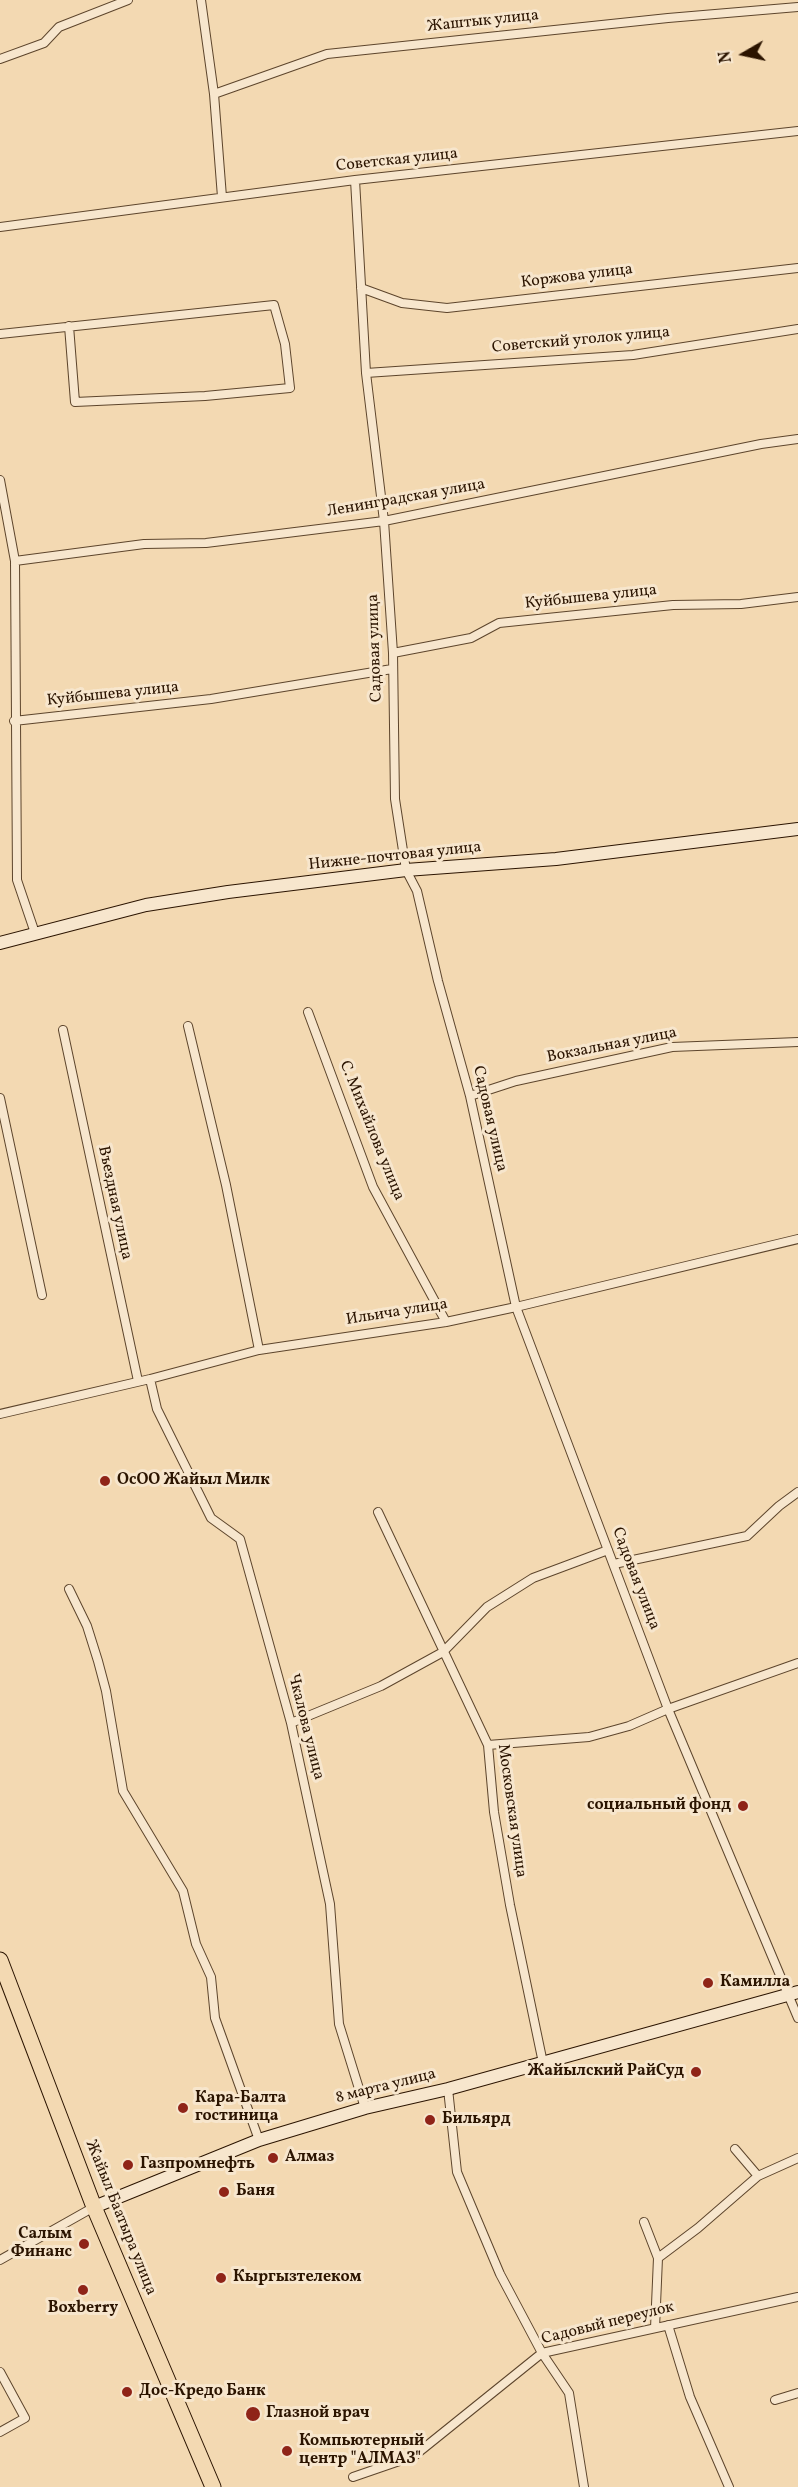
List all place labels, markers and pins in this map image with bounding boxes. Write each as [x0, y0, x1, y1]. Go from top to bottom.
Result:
place label: ОсОО Жайыл Милк [117, 1471, 270, 1491]
marker: ОсОО Жайыл Милк [98, 1474, 112, 1488]
place label: социальный фонд [587, 1796, 731, 1816]
marker: социальный фонд [736, 1799, 750, 1813]
place label: Камилла [720, 1973, 790, 1993]
marker: Камилла [701, 1976, 715, 1990]
place label: Жайылский РайСуд [528, 2062, 684, 2082]
marker: Жайылский РайСуд [689, 2065, 703, 2079]
place label: Кара-Балта гостиница [195, 2089, 286, 2127]
marker: Кара-Балта гостиница [176, 2101, 190, 2115]
place label: Бильярд [442, 2110, 511, 2130]
marker: Бильярд [423, 2113, 437, 2127]
place label: Алмаз [285, 2148, 334, 2168]
marker: Алмаз [266, 2151, 280, 2165]
place label: Газпромнефть [140, 2155, 255, 2175]
marker: Газпромнефть [121, 2158, 135, 2172]
place label: Баня [236, 2182, 275, 2202]
marker: Баня [217, 2185, 231, 2199]
place label: Салым Финанс [11, 2225, 72, 2263]
marker: Салым Финанс [77, 2237, 91, 2251]
place label: Кыргызтелеком [233, 2268, 361, 2288]
marker: Кыргызтелеком [214, 2271, 228, 2285]
marker: Boxberry [76, 2283, 90, 2297]
place label: Boxberry [48, 2299, 118, 2319]
place label: Дос-Кредо Банк [139, 2382, 265, 2402]
marker: Дос-Кредо Банк [120, 2385, 134, 2399]
place label: Глазной врач [266, 2404, 369, 2424]
marker: Глазной врач [244, 2405, 262, 2423]
place label: Компьютерный центр "АЛМАЗ" [299, 2432, 424, 2470]
marker: Компьютерный центр "АЛМАЗ" [280, 2444, 294, 2458]

